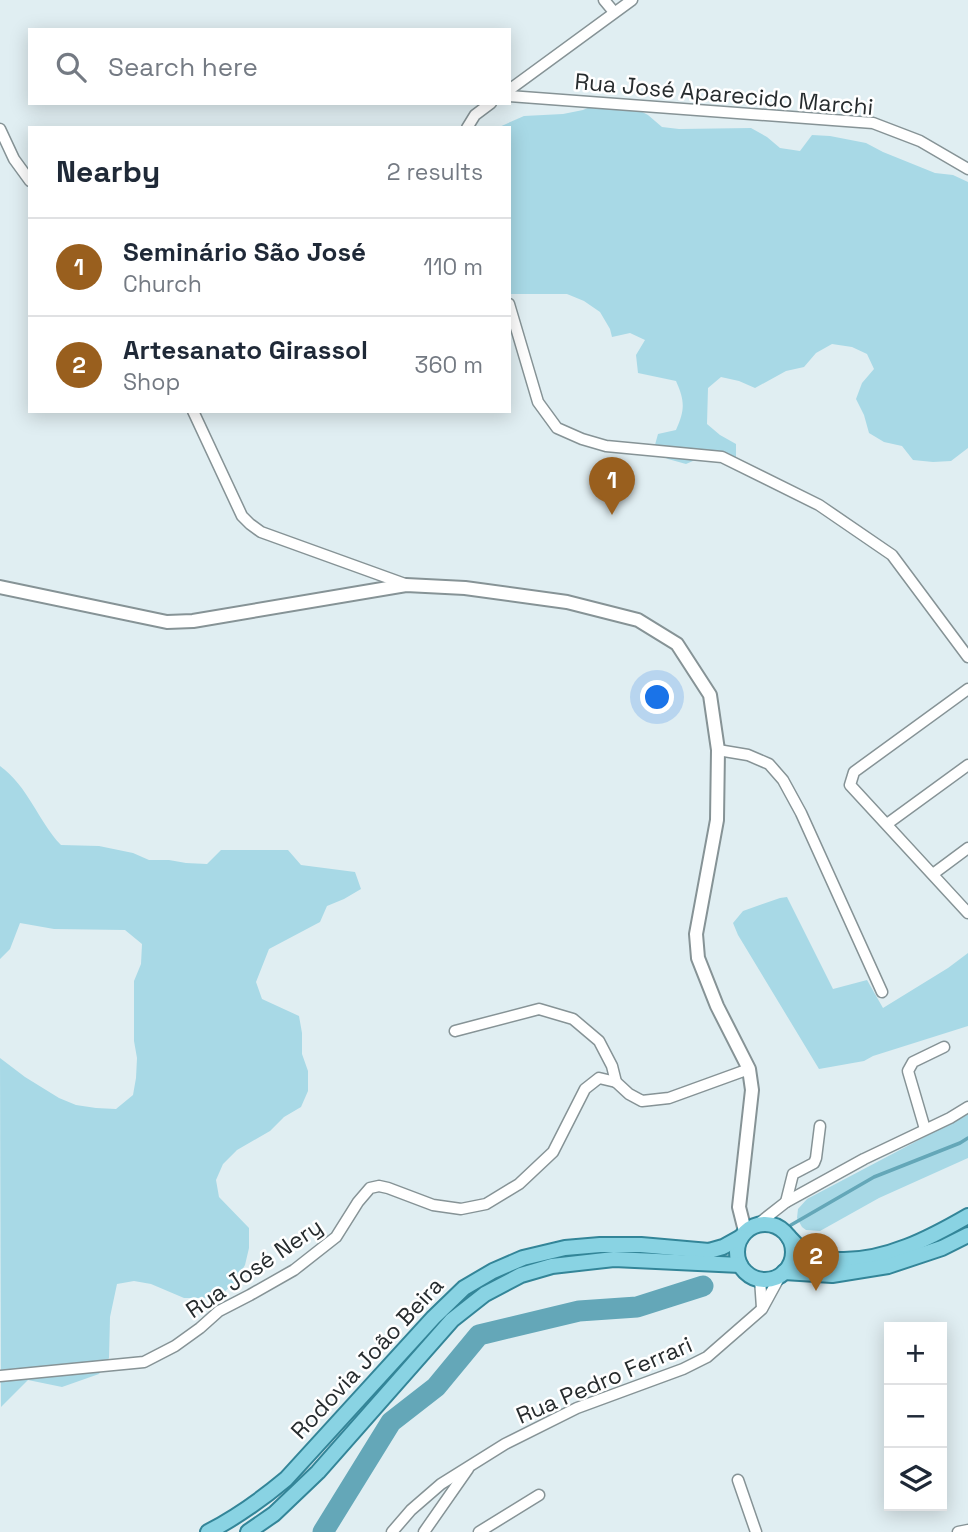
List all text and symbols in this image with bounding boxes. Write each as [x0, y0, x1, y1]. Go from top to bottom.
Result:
search box [28, 28, 511, 105]
icon: search [52, 48, 90, 86]
text: Search here [108, 50, 258, 84]
street label: Rua José Aparecido Marchi [573, 66, 875, 122]
text: Nearby [56, 152, 160, 191]
text: 2 results [387, 157, 483, 187]
text: Seminário São José [123, 235, 366, 269]
text: 1 [74, 252, 84, 282]
text: 110 m [423, 252, 483, 282]
text: Church [123, 269, 202, 299]
text: Artesanato Girassol [123, 333, 368, 367]
text: 2 [72, 350, 86, 380]
text: 360 m [415, 350, 483, 380]
text: Shop [123, 367, 180, 397]
pin: 1 [589, 457, 635, 515]
your location [640, 680, 674, 714]
street label: Rua José Nery [180, 1211, 328, 1325]
pin: 2 [793, 1233, 839, 1291]
street label: Rodovia João Beira [284, 1271, 450, 1445]
map controls [884, 1322, 947, 1511]
button: + [884, 1322, 947, 1385]
street label: Rua Pedro Ferrari [511, 1329, 697, 1431]
button: − [884, 1385, 947, 1448]
button: layers [884, 1448, 947, 1511]

